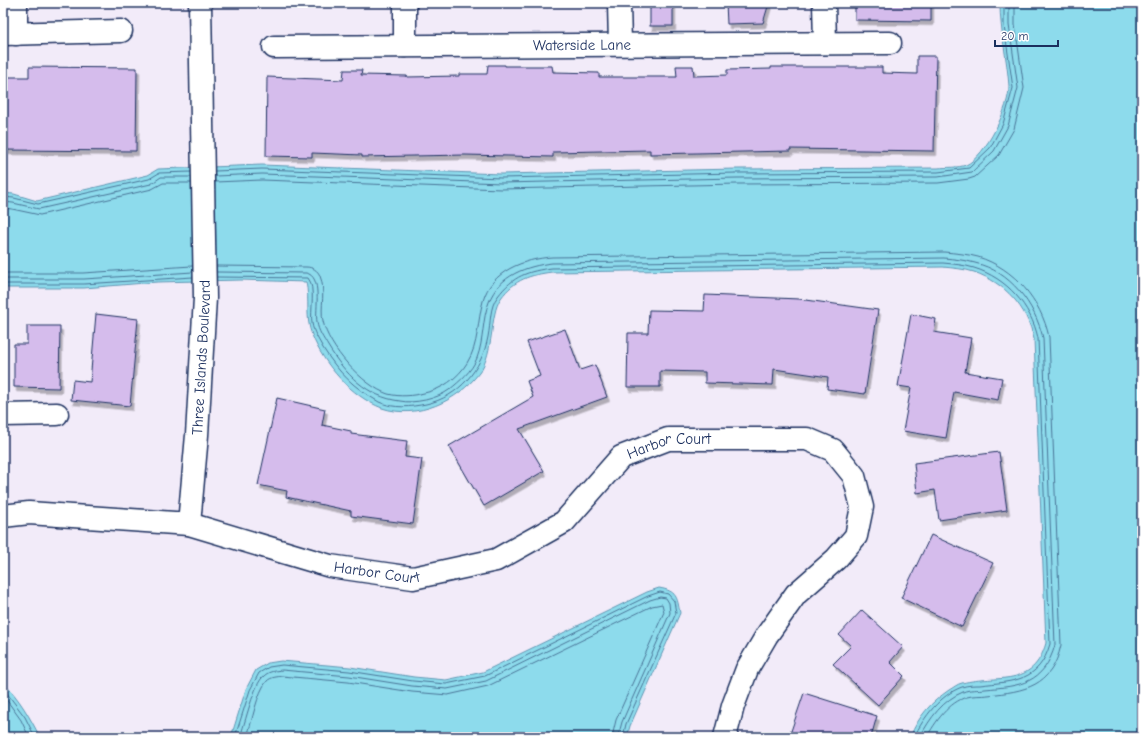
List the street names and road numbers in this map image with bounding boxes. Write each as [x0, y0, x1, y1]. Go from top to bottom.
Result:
street label: Waterside Lane [533, 36, 632, 54]
street label: Three Islands Boulevard [188, 280, 214, 436]
street label: Harbor Court [624, 430, 712, 463]
street label: Harbor Court [333, 558, 422, 587]

